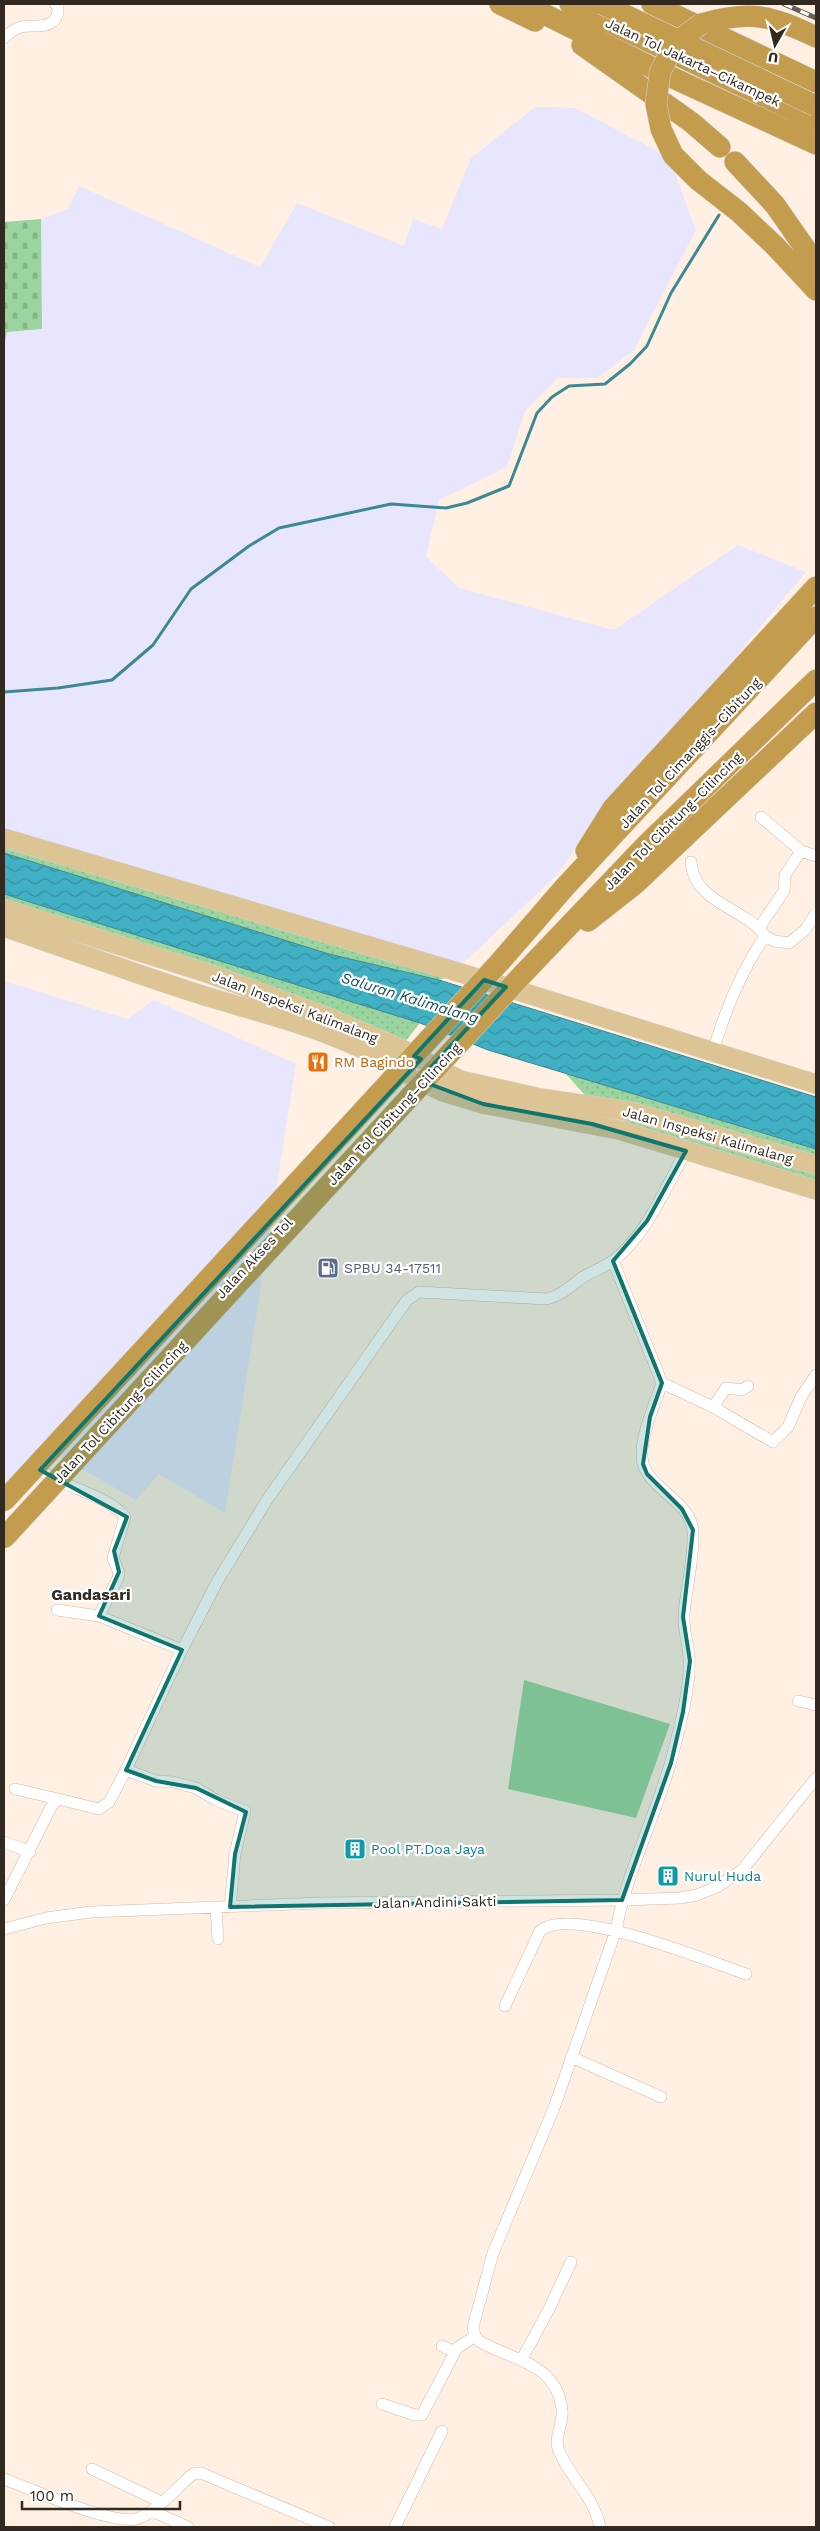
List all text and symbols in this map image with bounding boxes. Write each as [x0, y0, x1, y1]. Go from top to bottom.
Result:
street label: Jalan Tol Jakarta–Cikampek [603, 14, 783, 110]
north arrow [750, 20, 800, 70]
text: U [767, 49, 779, 66]
street label: Jalan Tol Cimanggis–Cibitung [616, 674, 764, 832]
street label: Jalan Tol Cibitung–Cilincing [601, 748, 746, 893]
street label: Jalan Inspeksi Kalimalang [210, 968, 381, 1046]
water label: Saluran Kalimalang [339, 969, 481, 1027]
street label: Jalan Tol Cibitung–Cilincing [324, 1039, 464, 1188]
restaurant icon: RM Bagindo [306, 1050, 330, 1074]
place label: RM Bagindo [334, 1054, 414, 1070]
street label: Jalan Inspeksi Kalimalang [621, 1103, 796, 1167]
street label: Jalan Akses Tol [212, 1214, 296, 1302]
fuel station icon: SPBU 34-17511 [316, 1256, 340, 1280]
place label: SPBU 34-17511 [344, 1260, 441, 1276]
street label: Jalan Tol Cibitung–Cilincing [50, 1337, 190, 1486]
district label: Gandasari [51, 1585, 131, 1604]
building icon: Pool PT.Doa Jaya [343, 1837, 367, 1861]
place label: Pool PT.Doa Jaya [371, 1841, 485, 1857]
building icon: Nurul Huda [656, 1864, 680, 1888]
place label: Nurul Huda [684, 1868, 761, 1884]
street label: Jalan Andini Sakti [374, 1893, 496, 1911]
scale bar [22, 2478, 180, 2510]
text: 100 m [30, 2487, 74, 2505]

